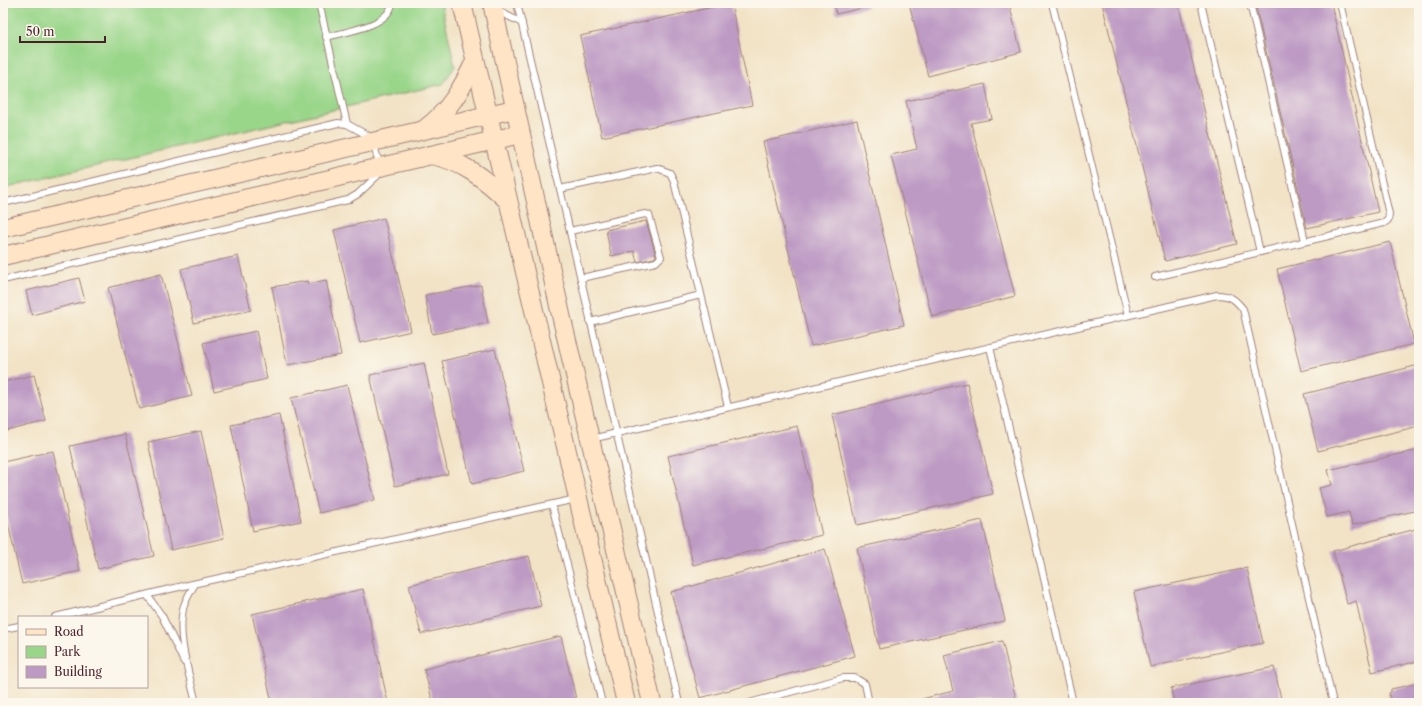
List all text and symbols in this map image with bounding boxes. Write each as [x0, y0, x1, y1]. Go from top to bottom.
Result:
scale bar [20, 18, 105, 44]
text: 50 m [26, 24, 55, 39]
legend [18, 616, 148, 688]
text: Road [54, 624, 84, 639]
text: Park [54, 644, 81, 659]
text: Building [54, 664, 102, 679]

